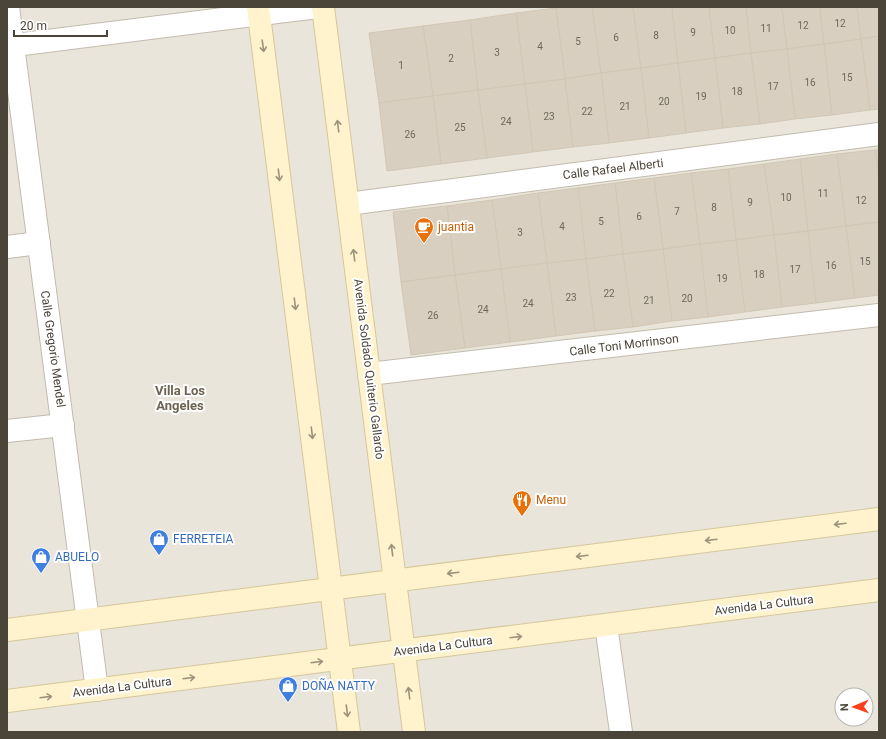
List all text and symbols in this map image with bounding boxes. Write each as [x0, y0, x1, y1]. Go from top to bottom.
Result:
scale bar [14, 12, 107, 38]
house number: 12 [834, 18, 846, 29]
text: 20 m [20, 19, 47, 33]
house number: 12 [797, 20, 809, 31]
house number: 11 [760, 23, 772, 34]
house number: 10 [724, 25, 736, 36]
house number: 9 [690, 27, 696, 38]
house number: 8 [653, 30, 659, 41]
house number: 6 [613, 32, 619, 43]
house number: 5 [575, 36, 581, 47]
one-way arrow [259, 39, 267, 52]
house number: 4 [537, 41, 543, 52]
house number: 3 [494, 47, 500, 58]
house number: 2 [448, 53, 454, 64]
house number: 1 [398, 60, 404, 71]
house number: 15 [841, 72, 853, 83]
house number: 16 [804, 77, 816, 88]
house number: 17 [767, 81, 779, 92]
house number: 18 [731, 86, 743, 97]
house number: 19 [695, 91, 707, 102]
house number: 20 [658, 96, 670, 107]
house number: 21 [619, 101, 631, 112]
house number: 22 [581, 106, 593, 117]
house number: 23 [543, 111, 555, 122]
house number: 24 [500, 116, 512, 127]
one-way arrow [334, 120, 342, 133]
house number: 25 [454, 122, 466, 133]
house number: 26 [404, 129, 416, 140]
street label: Calle Rafael Alberti [562, 156, 664, 182]
one-way arrow [275, 168, 283, 181]
house number: 11 [817, 188, 829, 199]
house number: 10 [780, 192, 792, 203]
house number: 12 [855, 195, 867, 206]
house number: 9 [747, 197, 753, 208]
house number: 8 [711, 202, 717, 213]
house number: 7 [674, 206, 680, 217]
house number: 6 [636, 211, 642, 222]
cafe icon: juantia [413, 216, 435, 244]
house number: 5 [598, 216, 604, 227]
place label: juantia [437, 220, 474, 234]
house number: 4 [559, 221, 565, 232]
house number: 3 [517, 227, 523, 238]
one-way arrow [350, 249, 358, 262]
house number: 15 [859, 256, 871, 267]
house number: 16 [825, 260, 837, 271]
house number: 17 [789, 264, 801, 275]
house number: 18 [753, 269, 765, 280]
house number: 19 [716, 273, 728, 284]
street label: Avenida Soldado Quiterio Gallardo [351, 278, 387, 460]
house number: 22 [603, 288, 615, 299]
street label: Calle Gregorio Mendel [38, 290, 68, 408]
house number: 23 [565, 292, 577, 303]
house number: 20 [681, 293, 693, 304]
house number: 21 [643, 295, 655, 306]
one-way arrow [292, 297, 299, 310]
house number: 24 [522, 298, 534, 309]
house number: 24 [477, 304, 489, 315]
house number: 26 [427, 310, 439, 321]
street label: Calle Toni Morrinson [569, 331, 679, 359]
district label: Villa Los Angeles [155, 383, 205, 413]
one-way arrow [308, 426, 316, 439]
restaurant icon: Menu [511, 489, 533, 517]
place label: Menu [536, 493, 566, 507]
one-way arrow [834, 520, 847, 527]
shop icon: FERRETEIA [148, 528, 170, 556]
place label: FERRETEIA [173, 532, 234, 546]
one-way arrow [705, 536, 718, 544]
one-way arrow [388, 544, 395, 557]
shop icon: ABUELO [30, 546, 52, 574]
place label: ABUELO [55, 550, 99, 564]
one-way arrow [576, 553, 589, 560]
one-way arrow [447, 569, 460, 577]
street label: Avenida La Cultura [714, 592, 814, 618]
street label: Avenida La Cultura [393, 633, 493, 659]
one-way arrow [509, 633, 522, 640]
one-way arrow [311, 658, 324, 666]
street label: Avenida La Cultura [72, 674, 172, 700]
one-way arrow [182, 674, 195, 682]
shop icon: DOÑA NATTY [277, 675, 299, 703]
place label: DOÑA NATTY [302, 677, 376, 693]
one-way arrow [406, 687, 413, 700]
north arrow [834, 687, 874, 727]
one-way arrow [39, 693, 52, 700]
text: N [838, 703, 851, 711]
one-way arrow [343, 704, 351, 717]

